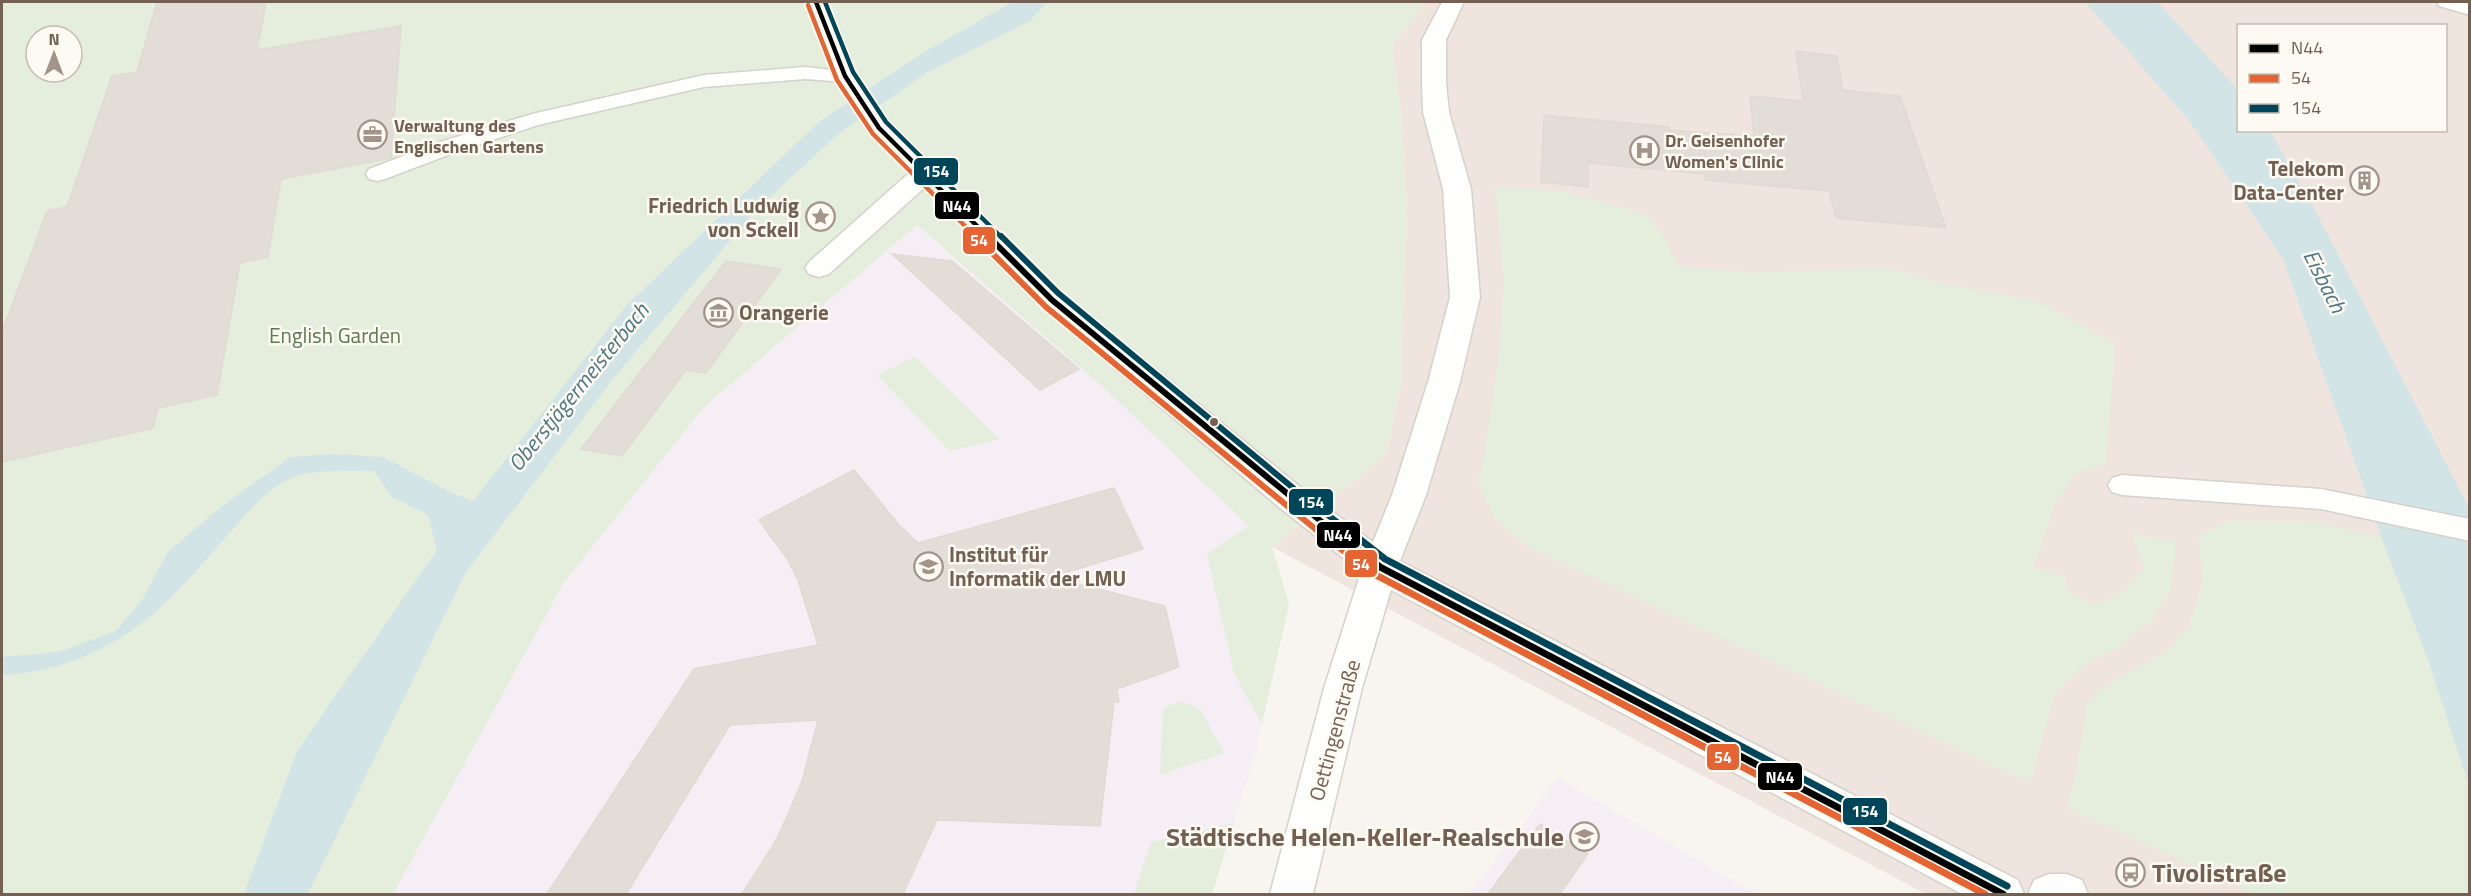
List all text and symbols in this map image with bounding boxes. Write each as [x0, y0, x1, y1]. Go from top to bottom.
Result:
north arrow [24, 24, 84, 84]
legend [2237, 24, 2447, 132]
text: N [48, 27, 60, 51]
text: N44 [2291, 34, 2323, 61]
text: 54 [2291, 64, 2311, 91]
text: 154 [2291, 94, 2321, 121]
place label: Verwaltung des Englischen Gartens [394, 112, 544, 160]
office icon: Verwaltung des Englischen Gartens [357, 119, 389, 151]
place label: Dr. Geisenhofer Women's Clinic [1665, 127, 1785, 175]
hospital icon: Dr. Geisenhofer Women's Clinic [1628, 134, 1660, 166]
place label: Telekom Data-Center [2233, 152, 2344, 208]
line badge: 154 [913, 157, 959, 186]
text: 154 [923, 159, 949, 183]
building icon: Telekom Data-Center [2349, 164, 2381, 196]
place label: Friedrich Ludwig von Sckell [648, 189, 799, 245]
line badge: N44 [934, 191, 980, 220]
text: N44 [942, 194, 972, 218]
place icon: Friedrich Ludwig von Sckell [804, 201, 836, 233]
line badge: 54 [962, 226, 996, 255]
text: 54 [970, 228, 988, 252]
water label: Eisbach [2295, 243, 2356, 319]
water label: Oberstjägermeisterbach [499, 295, 657, 479]
museum icon: Orangerie [702, 296, 734, 328]
place label: Orangerie [739, 296, 829, 328]
park label: English Garden [269, 319, 401, 351]
unlabelled marker [1208, 416, 1220, 428]
line badge: 154 [1288, 488, 1334, 516]
text: 154 [1298, 490, 1324, 514]
line badge: N44 [1316, 521, 1361, 549]
text: N44 [1323, 523, 1353, 547]
place label: Institut für Informatik der LMU [949, 538, 1126, 594]
line badge: 54 [1344, 549, 1378, 578]
school or university icon: Institut für Informatik der LMU [912, 550, 944, 582]
text: 54 [1352, 552, 1370, 576]
street label: Oettingenstraße [1300, 656, 1368, 804]
line badge: 54 [1706, 743, 1740, 771]
text: 54 [1714, 745, 1732, 769]
line badge: N44 [1757, 762, 1803, 791]
text: N44 [1765, 765, 1795, 789]
line badge: 154 [1842, 797, 1888, 826]
text: 154 [1852, 799, 1878, 823]
place label: Städtische Helen-Keller-Realschule [1166, 817, 1564, 856]
school or university icon: Städtische Helen-Keller-Realschule [1569, 820, 1601, 852]
place label: Tivolistraße [2152, 853, 2287, 892]
bus stop icon: Tivolistraße [2115, 856, 2147, 888]

